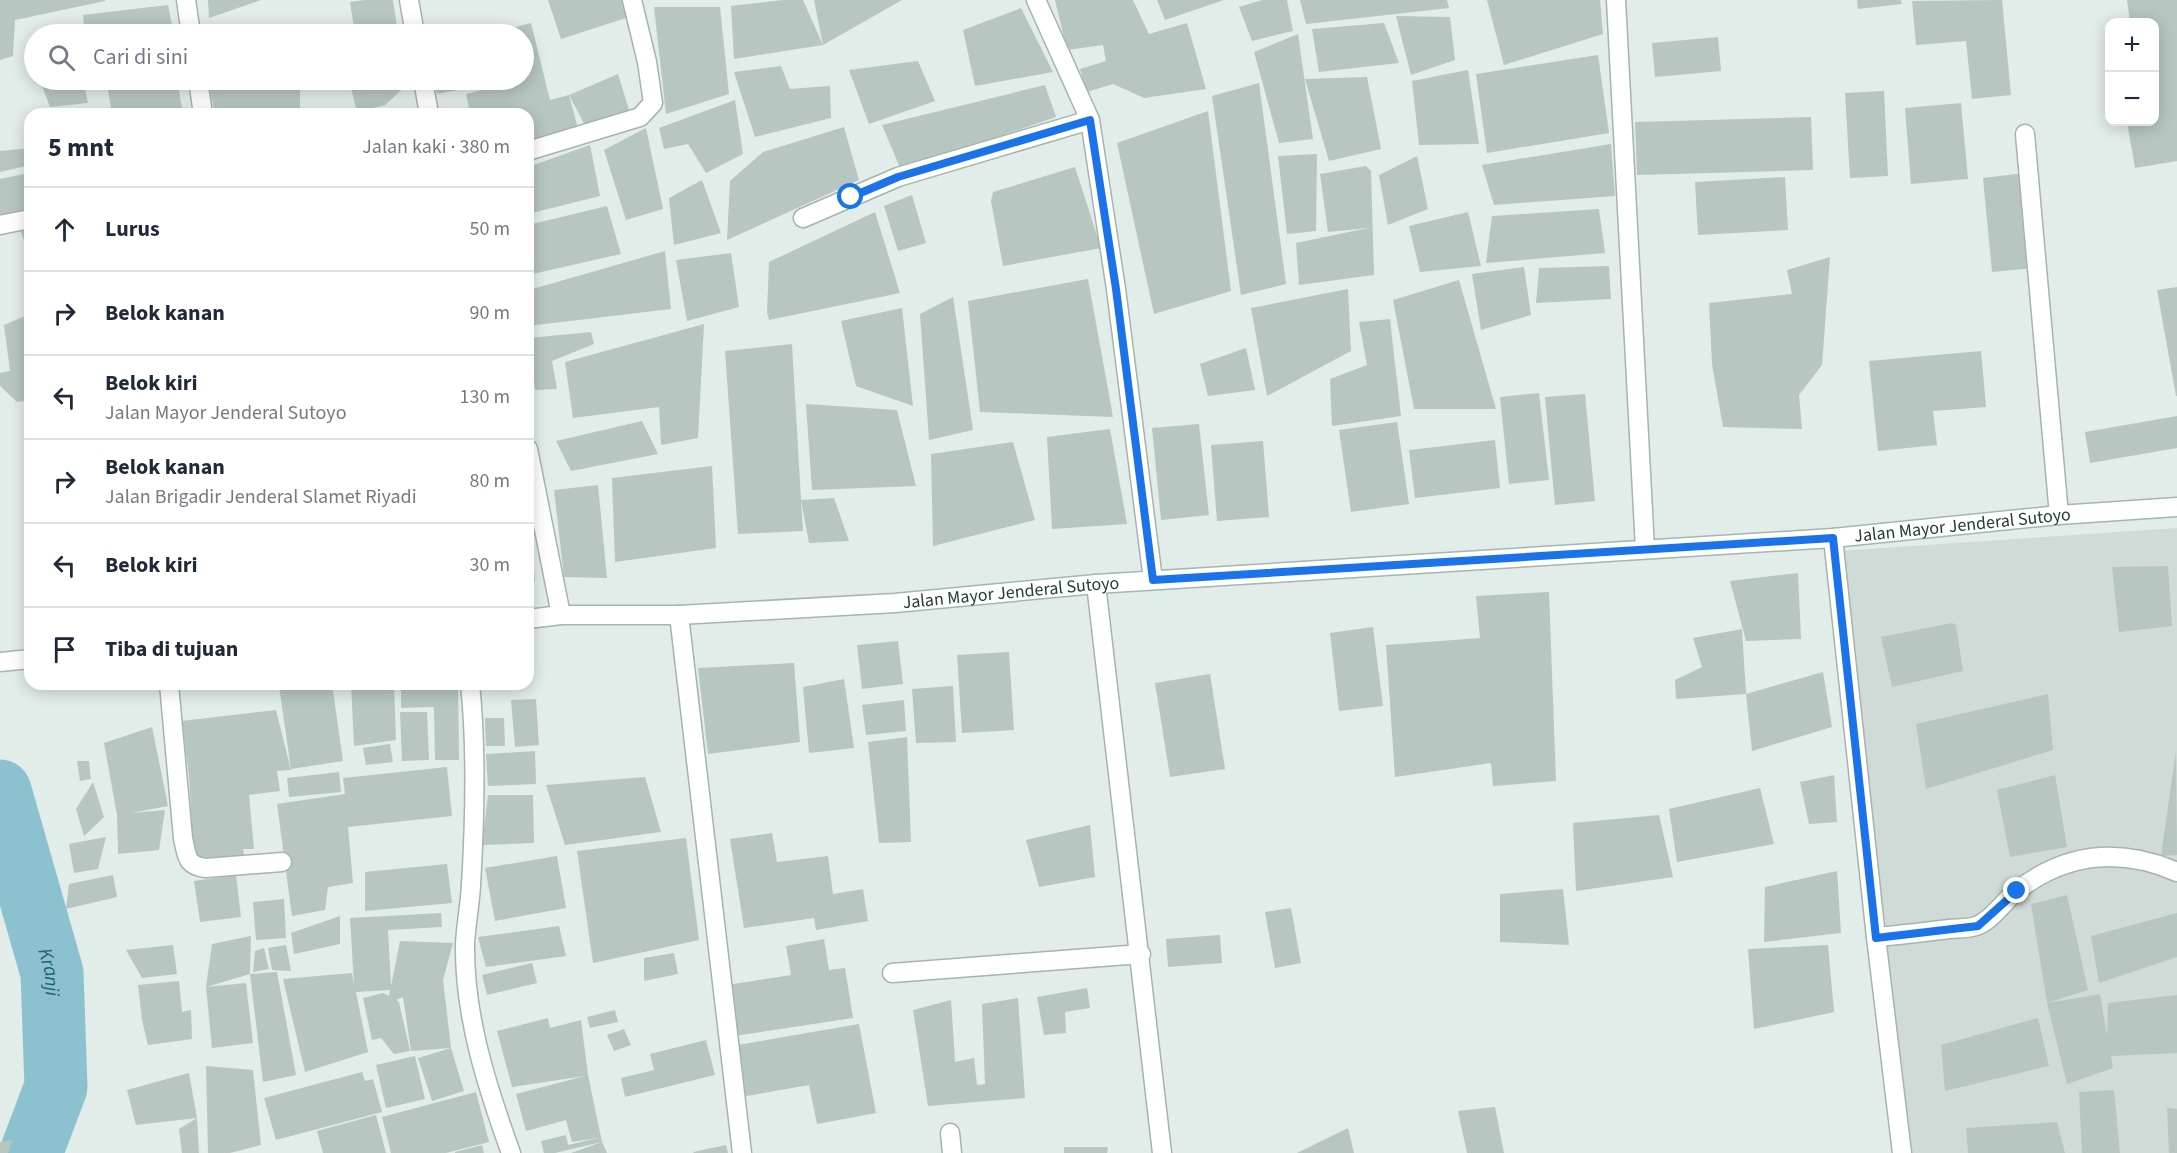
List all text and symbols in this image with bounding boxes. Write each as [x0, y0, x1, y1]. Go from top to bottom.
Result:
map controls [2105, 18, 2159, 126]
button: + [2105, 18, 2159, 72]
search box [24, 24, 534, 90]
icon: search [45, 41, 78, 74]
text: Cari di sini [93, 41, 188, 73]
button: − [2105, 72, 2159, 126]
text: 5 mnt [48, 129, 114, 166]
text: Jalan kaki · 380 m [362, 133, 510, 161]
route start [837, 183, 863, 209]
icon: ahead [48, 213, 81, 246]
text: Lurus [105, 213, 160, 245]
text: 50 m [470, 215, 510, 243]
icon: right [48, 297, 81, 330]
text: Belok kanan [105, 297, 225, 329]
text: 90 m [470, 299, 510, 327]
text: Belok kiri [105, 367, 198, 399]
icon: left [48, 381, 81, 414]
text: 130 m [460, 383, 510, 411]
text: Jalan Mayor Jenderal Sutoyo [105, 399, 346, 427]
text: Belok kanan [105, 451, 225, 483]
icon: right [48, 465, 81, 498]
text: 80 m [470, 467, 510, 495]
text: Jalan Brigadir Jenderal Slamet Riyadi [105, 483, 417, 511]
street label: Jalan Mayor Jenderal Sutoyo [1853, 502, 2072, 549]
icon: left [48, 549, 81, 582]
text: Belok kiri [105, 549, 198, 581]
text: 30 m [470, 551, 510, 579]
street label: Jalan Mayor Jenderal Sutoyo [901, 571, 1120, 615]
icon: arrive [48, 633, 81, 666]
text: Tiba di tujuan [105, 633, 238, 665]
route end [2003, 877, 2029, 903]
water label: Kranji [31, 945, 66, 997]

